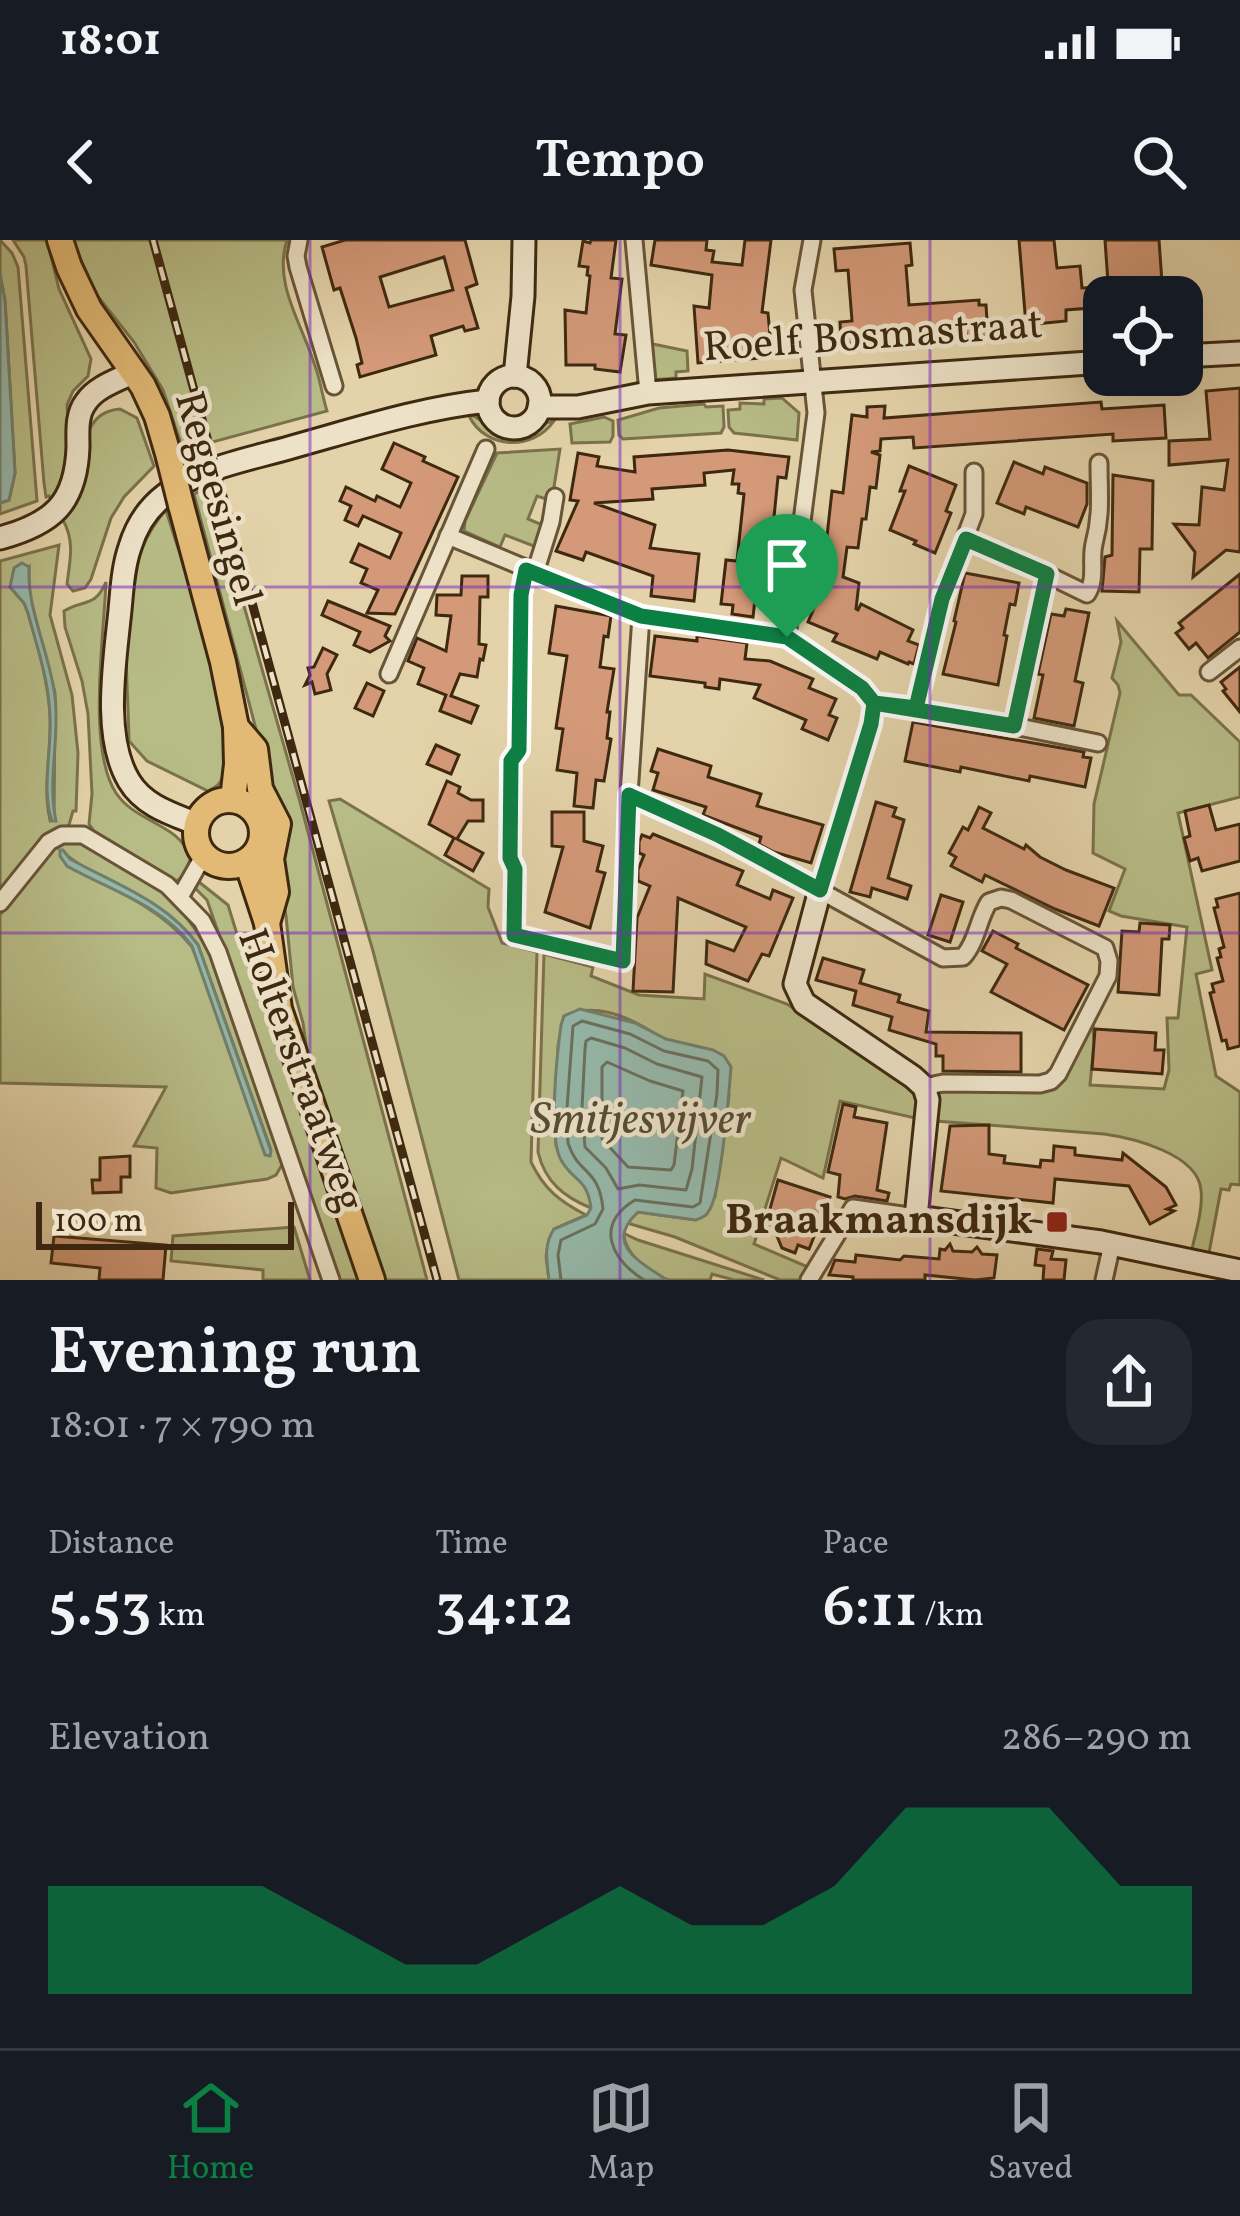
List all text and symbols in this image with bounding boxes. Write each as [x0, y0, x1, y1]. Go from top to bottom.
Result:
text: 18:01 [60, 11, 161, 74]
text: Tempo [535, 125, 705, 200]
icon: back [48, 129, 114, 195]
icon: search [1126, 129, 1192, 195]
map controls [1083, 276, 1203, 396]
button: locate [1083, 276, 1203, 396]
street label: Roelf Bosmastraat [701, 297, 1045, 379]
street label: Reggesingel [157, 385, 275, 613]
pin [736, 514, 838, 637]
icon: arrive [754, 532, 820, 598]
street label: Holterstraatweg [220, 921, 378, 1221]
water label: Smitjesvijver [531, 1090, 752, 1153]
place label: Braakmansdijk [725, 1193, 1033, 1252]
scale bar [36, 1196, 294, 1249]
text: 100 m [54, 1200, 143, 1246]
marker: Braakmansdijk [1044, 1209, 1070, 1235]
text: Evening run [48, 1309, 422, 1401]
button: share [1066, 1319, 1192, 1445]
text: 18:01 · 7 × 790 m [48, 1400, 315, 1454]
text: Distance [48, 1522, 174, 1568]
text: Time [435, 1522, 508, 1568]
text: Pace [823, 1522, 889, 1568]
text: 5.53 [48, 1568, 151, 1651]
text: 34:12 [435, 1568, 573, 1651]
text: 6:11 [823, 1568, 918, 1651]
text: km [151, 1594, 205, 1640]
text: /km [918, 1594, 984, 1640]
text: Elevation [48, 1712, 210, 1766]
text: 286–290 m [1001, 1712, 1192, 1766]
tab: Home [167, 2075, 254, 2193]
tab: Map [588, 2075, 654, 2193]
tab: Saved [988, 2075, 1073, 2193]

